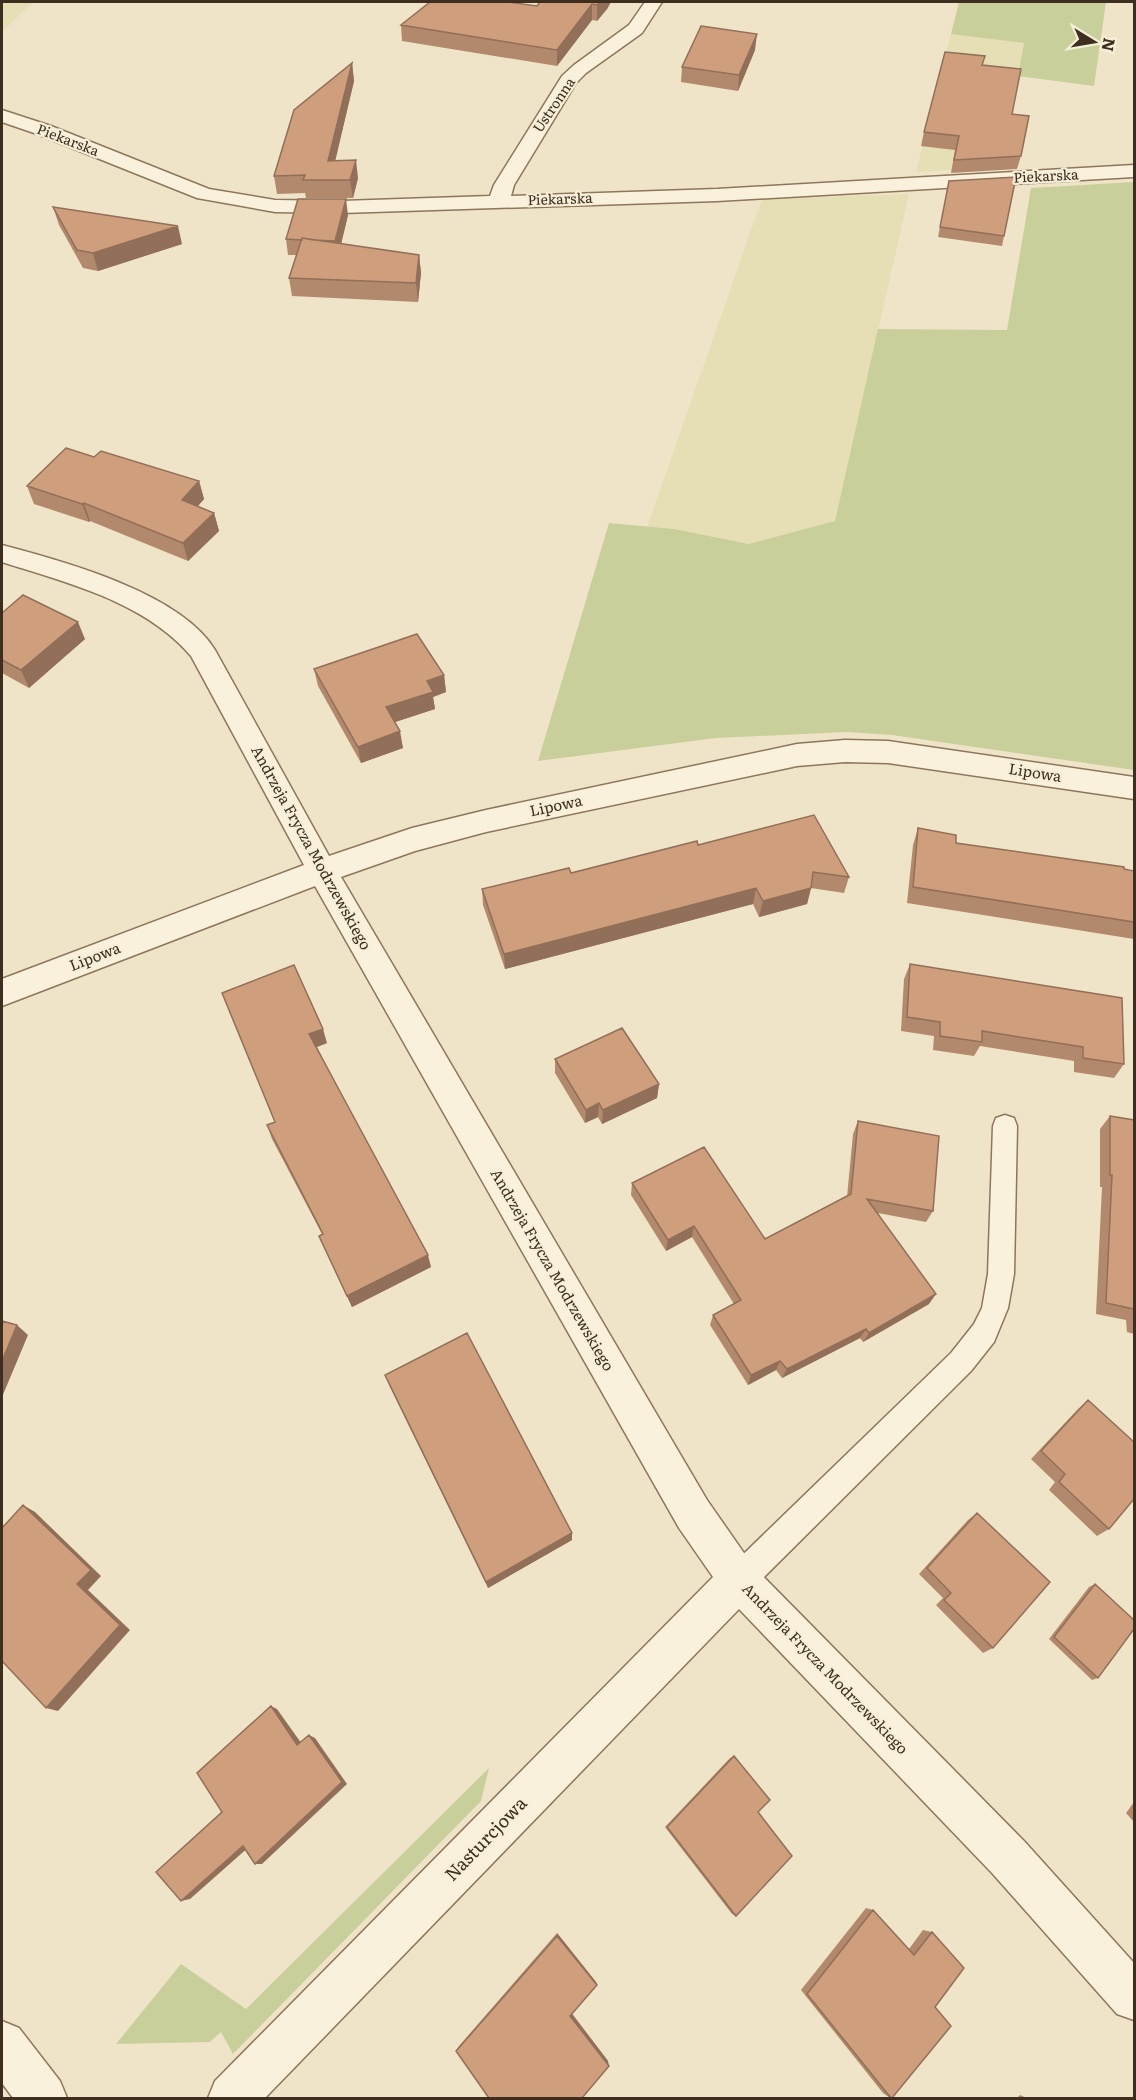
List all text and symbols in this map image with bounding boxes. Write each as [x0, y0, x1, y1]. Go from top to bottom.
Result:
north arrow [1064, 12, 1124, 72]
text: N [1097, 36, 1123, 54]
street label: Ustronna [527, 72, 579, 136]
street label: Piekarska [34, 118, 103, 160]
street label: Piekarska [1013, 163, 1079, 187]
street label: Piekarska [527, 187, 593, 209]
street label: Andrzeja Frycza Modrzewskiego [246, 741, 378, 954]
street label: Lipowa [1007, 756, 1064, 787]
street label: Lipowa [527, 788, 585, 821]
street label: Lipowa [65, 935, 124, 976]
street label: Andrzeja Frycza Modrzewskiego [486, 1164, 621, 1375]
street label: Andrzeja Frycza Modrzewskiego [738, 1577, 915, 1759]
street label: Nasturcjowa [438, 1789, 532, 1886]

